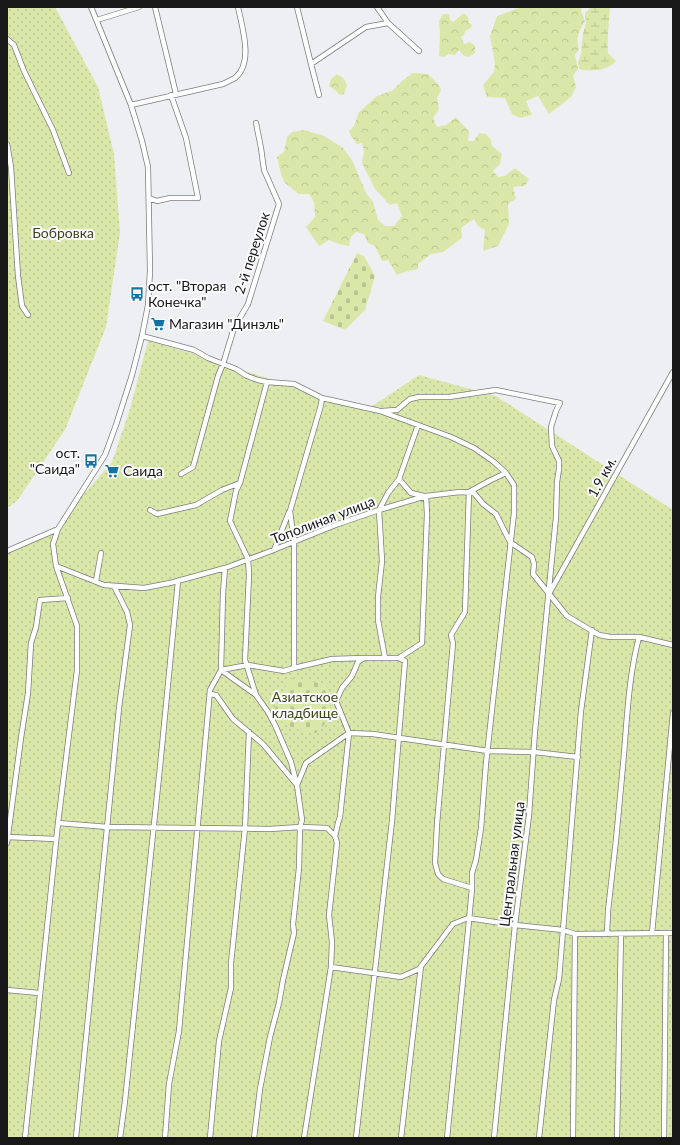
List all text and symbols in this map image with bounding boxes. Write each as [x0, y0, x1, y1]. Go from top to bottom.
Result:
street label: 2-й переулок [230, 209, 273, 296]
park label: Бобровка [32, 224, 94, 241]
place label: ост. "Вторая Конечка" [148, 277, 226, 310]
bus stop icon: ост. "Вторая Конечка" [129, 286, 145, 302]
place label: Магазин "Динэль" [169, 315, 284, 332]
supermarket icon: Магазин "Динэль" [150, 316, 166, 332]
place label: ост. "Саида" [30, 444, 80, 477]
bus stop icon: ост. "Саида" [83, 453, 99, 469]
street label: 1.9 км. [584, 454, 620, 500]
place label: Саида [123, 462, 163, 479]
supermarket icon: Саида [104, 463, 120, 479]
street label: Тополиная улица [268, 492, 377, 547]
park label: Азиатское кладбище [272, 688, 338, 721]
street label: Центральная улица [495, 800, 528, 928]

